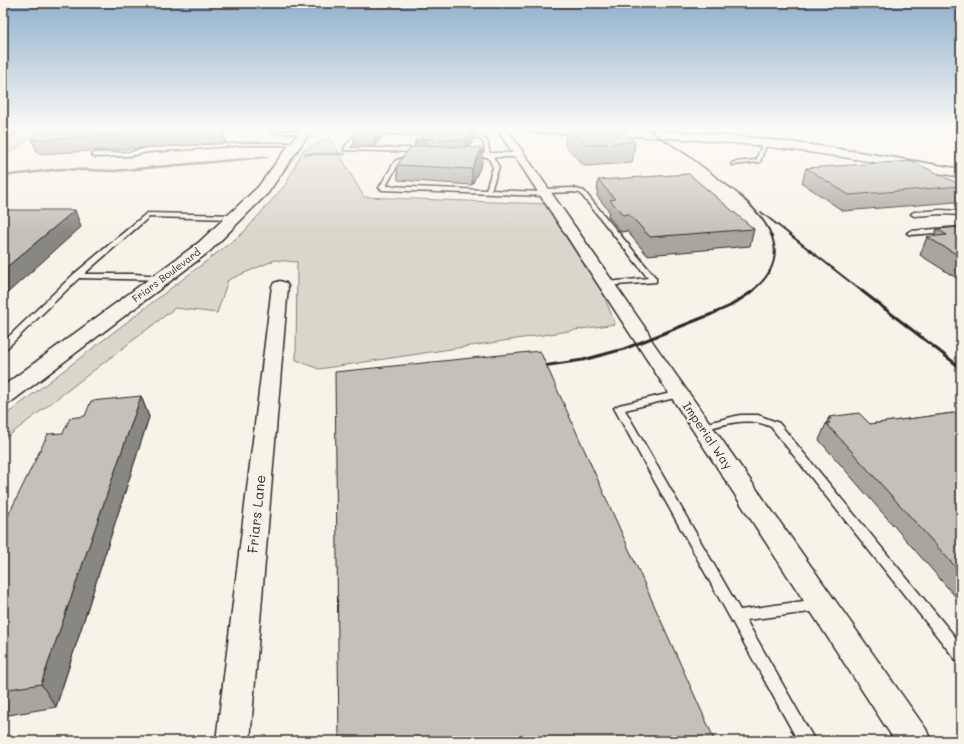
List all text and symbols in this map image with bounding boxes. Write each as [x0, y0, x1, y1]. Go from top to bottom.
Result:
street label: Friars Boulevard [129, 245, 203, 305]
street label: Imperial Way [680, 398, 736, 472]
street label: Friars Lane [242, 474, 270, 554]

